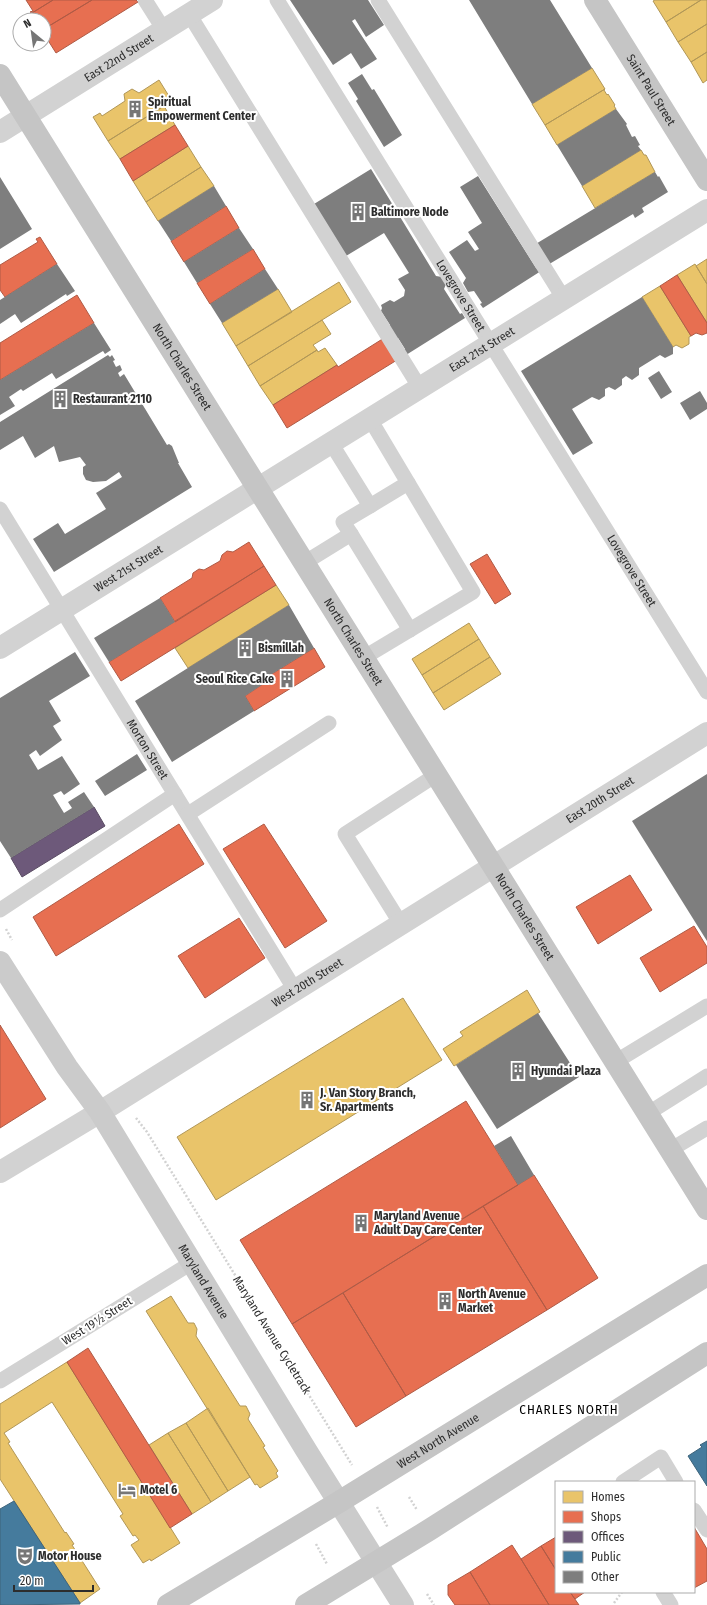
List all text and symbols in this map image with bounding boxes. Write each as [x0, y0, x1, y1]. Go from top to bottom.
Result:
north arrow [12, 12, 52, 52]
text: N [21, 16, 33, 31]
street label: East 22nd Street [82, 31, 156, 85]
street label: Saint Paul Street [624, 52, 678, 128]
place label: Spiritual Empowerment Center [148, 95, 256, 123]
building icon: Spiritual Empowerment Center [125, 99, 145, 119]
building icon: Baltimore Node [348, 202, 368, 222]
place label: Baltimore Node [371, 205, 449, 219]
street label: Lovegrove Street [433, 257, 488, 334]
street label: North Charles Street [150, 321, 214, 413]
street label: East 21st Street [447, 324, 517, 375]
building icon: Restaurant 2110 [50, 389, 70, 409]
place label: Restaurant 2110 [73, 392, 153, 406]
street label: Lovegrove Street [604, 532, 659, 609]
street label: West 21st Street [92, 542, 165, 595]
street label: North Charles Street [321, 596, 386, 688]
building icon: Bismillah [235, 638, 255, 658]
place label: Bismillah [258, 641, 304, 655]
building icon: Seoul Rice Cake [277, 669, 297, 689]
place label: Seoul Rice Cake [196, 672, 274, 686]
street label: Morton Street [124, 717, 171, 782]
street label: East 20th Street [563, 773, 637, 826]
street label: North Charles Street [492, 871, 557, 963]
street label: West 20th Street [269, 955, 345, 1010]
building icon: Hyundai Plaza [508, 1061, 528, 1081]
place label: Hyundai Plaza [531, 1064, 601, 1078]
place label: J. Van Story Branch, Sr. Apartments [319, 1086, 416, 1114]
building icon: J. Van Story Branch, Sr. Apartments [297, 1090, 317, 1110]
place label: Maryland Avenue Adult Day Care Center [373, 1209, 483, 1237]
building icon: Maryland Avenue Adult Day Care Center [351, 1213, 371, 1233]
street label: Maryland Avenue [175, 1242, 231, 1321]
street label: Maryland Avenue Cycletrack [230, 1273, 314, 1397]
place label: North Avenue Market [458, 1287, 526, 1315]
building icon: North Avenue Market [435, 1291, 455, 1311]
street label: West 19½ Street [59, 1294, 135, 1348]
district label: CHARLES NORTH [519, 1402, 619, 1417]
street label: West North Avenue [394, 1410, 482, 1471]
hotel icon: Motel 6 [117, 1480, 137, 1500]
legend [555, 1481, 695, 1593]
place label: Motel 6 [140, 1483, 177, 1497]
text: Homes [591, 1490, 625, 1504]
text: Shops [591, 1510, 621, 1524]
text: Offices [591, 1530, 624, 1544]
theatre icon: Motor House [15, 1546, 35, 1566]
place label: Motor House [38, 1549, 102, 1563]
text: Public [591, 1550, 621, 1564]
scale bar [14, 1567, 93, 1593]
text: Other [591, 1570, 620, 1584]
text: 20 m [20, 1574, 44, 1588]

